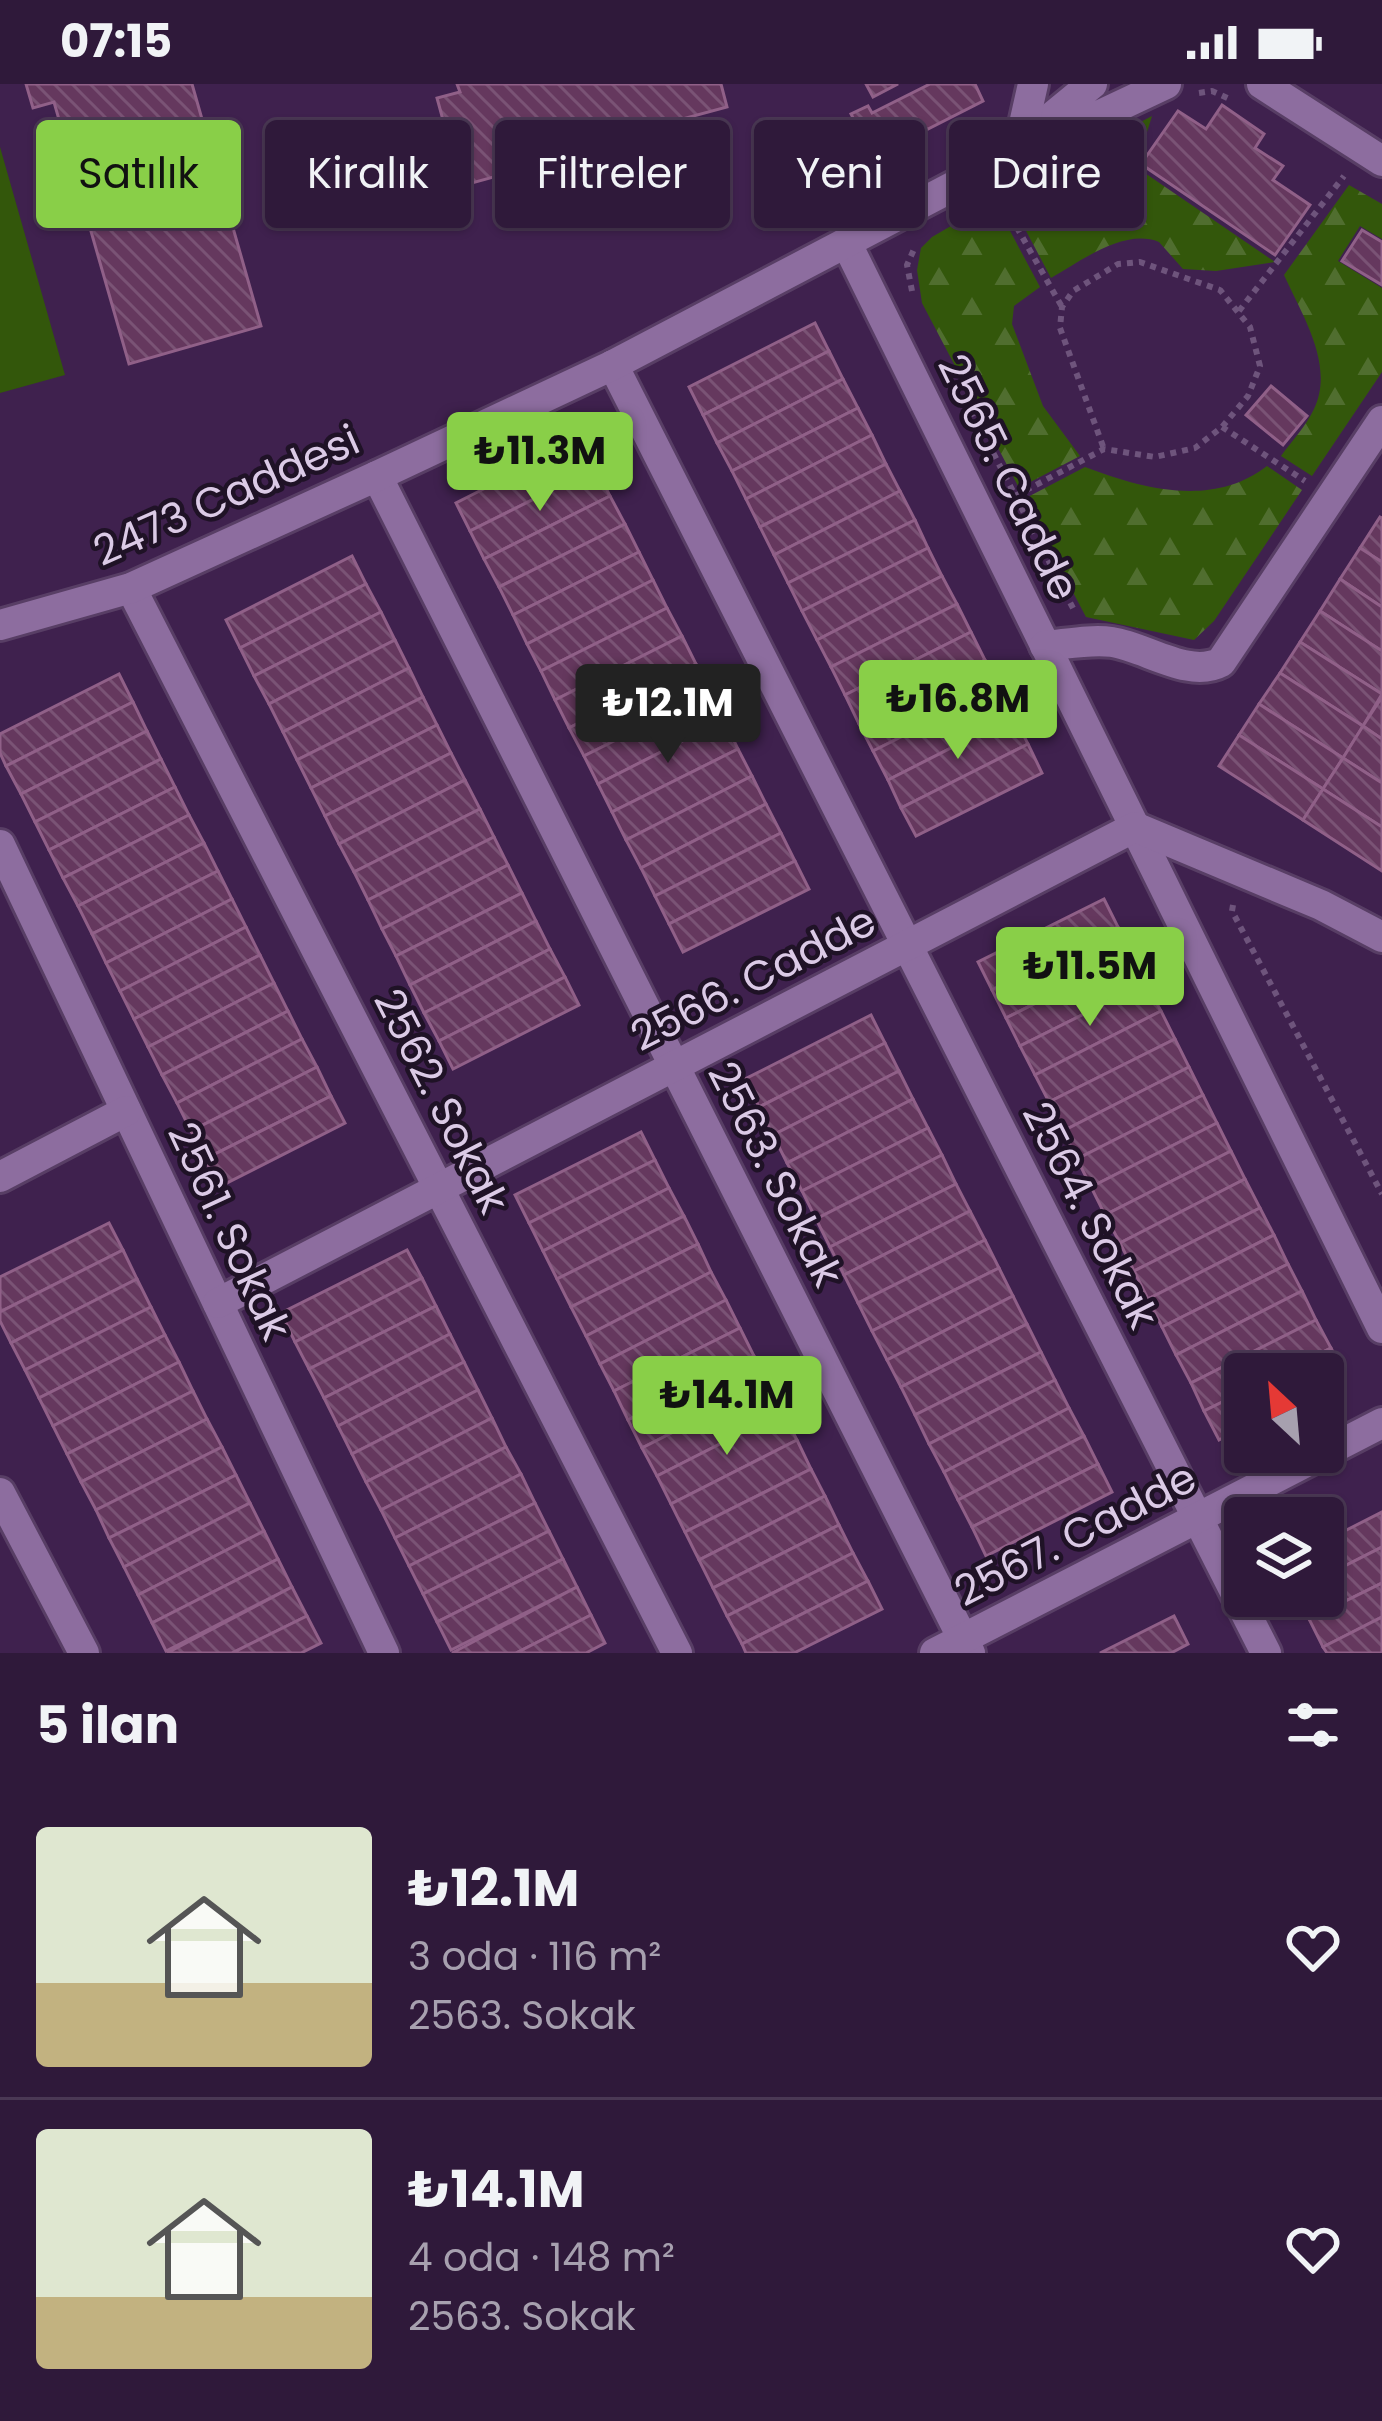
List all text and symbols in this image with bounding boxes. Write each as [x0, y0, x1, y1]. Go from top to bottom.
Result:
text: 07:15 [60, 10, 172, 73]
chip: Satılık [36, 120, 241, 228]
chip: Kiralık [265, 120, 471, 228]
chip: Filtreler [495, 120, 730, 228]
chip: Yeni [754, 120, 925, 228]
chip: Daire [949, 120, 1144, 228]
street label: 2565. Cadde [923, 344, 1094, 610]
street label: 2473 Caddesi [84, 410, 369, 580]
pin: ₺11.3M [442, 412, 638, 514]
text: ₺11.3M [474, 423, 606, 478]
pin: ₺16.8M [860, 660, 1056, 762]
pin: ₺12.1M [570, 664, 766, 766]
text: ₺16.8M [886, 671, 1030, 726]
text: ₺12.1M [603, 675, 733, 730]
street label: 2566. Cadde [621, 891, 886, 1065]
pin: ₺11.5M [992, 927, 1188, 1029]
text: ₺11.5M [1023, 938, 1157, 993]
street label: 2562. Sokak [360, 979, 524, 1224]
street label: 2563. Sokak [694, 1052, 858, 1297]
street label: 2564. Sokak [1008, 1092, 1173, 1339]
street label: 2561. Sokak [153, 1113, 306, 1350]
north arrow [1224, 1353, 1344, 1473]
map controls [1224, 1353, 1344, 1617]
pin: ₺14.1M [629, 1356, 825, 1458]
text: ₺14.1M [659, 1367, 795, 1422]
street label: 2567. Cadde [944, 1448, 1206, 1621]
button: layers [1224, 1497, 1344, 1617]
text: 5 ilan [36, 1689, 179, 1761]
icon: filters [1280, 1692, 1346, 1758]
text: ₺12.1M [408, 1852, 579, 1924]
icon: home [132, 1875, 276, 2019]
icon: heart [1280, 1914, 1346, 1980]
text: 3 oda · 116 m² [408, 1929, 661, 1984]
text: 2563. Sokak [408, 1988, 636, 2043]
text: ₺14.1M [408, 2153, 585, 2225]
icon: home [132, 2177, 276, 2321]
icon: heart [1280, 2216, 1346, 2282]
text: 4 oda · 148 m² [408, 2230, 675, 2285]
text: 2563. Sokak [408, 2289, 636, 2344]

